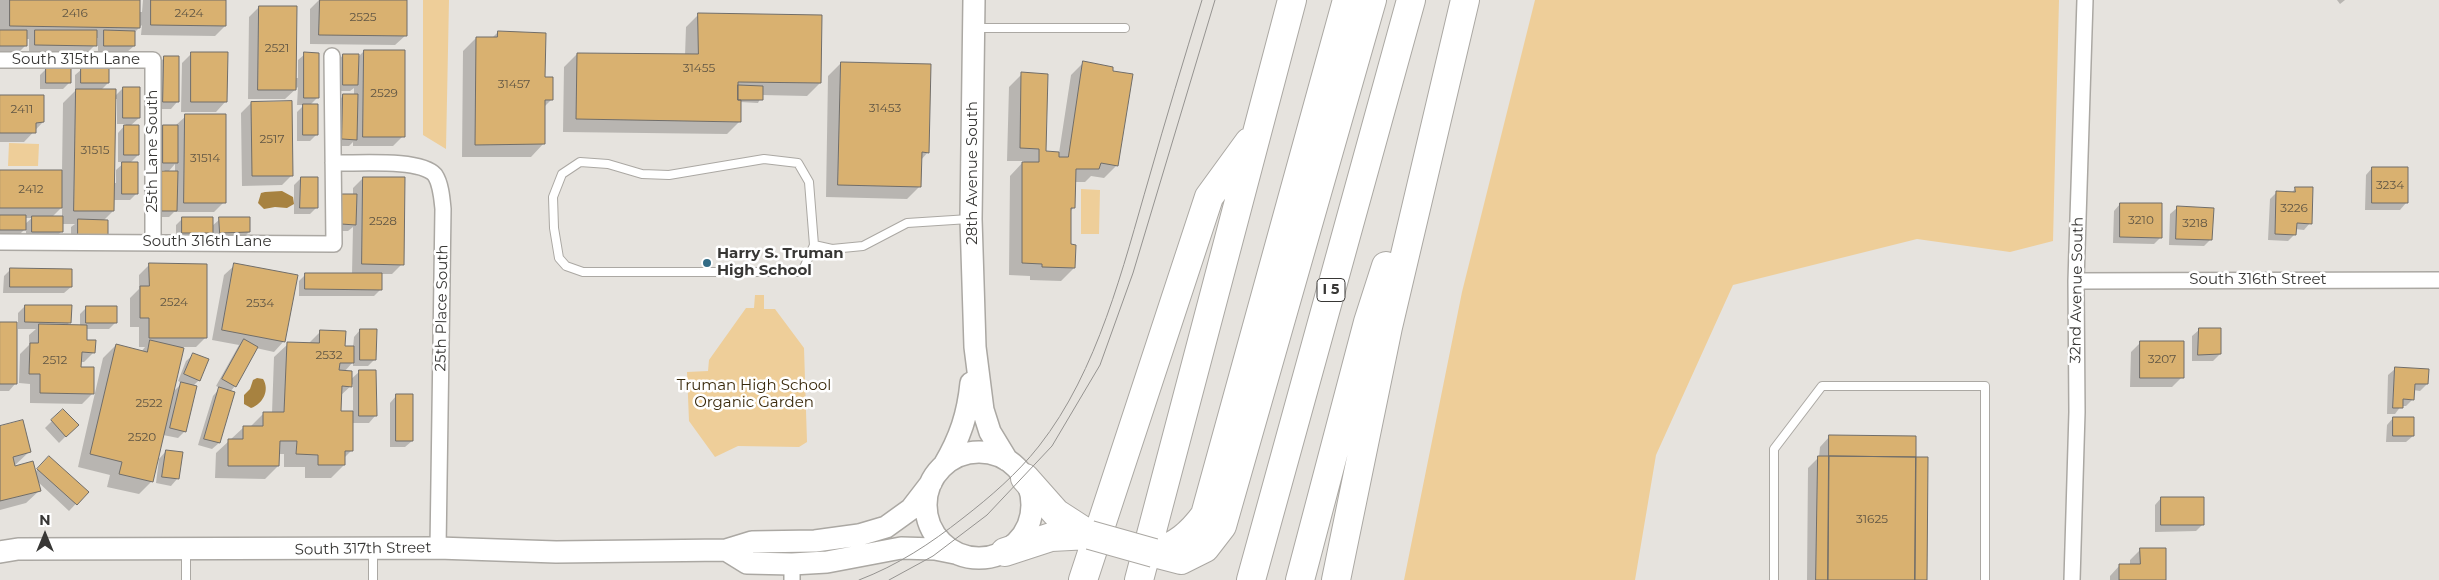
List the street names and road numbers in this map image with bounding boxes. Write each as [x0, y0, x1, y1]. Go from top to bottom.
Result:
street label: South 315th Lane [12, 51, 140, 69]
street label: 25th Lane South [144, 90, 162, 212]
street label: 28th Avenue South [964, 101, 982, 245]
street label: 32nd Avenue South [2067, 217, 2087, 363]
street label: South 316th Lane [143, 233, 271, 251]
street label: 25th Place South [432, 244, 452, 372]
street label: South 316th Street [2189, 271, 2327, 289]
road number: I 5 [1317, 278, 1345, 302]
street label: South 317th Street [294, 539, 432, 559]

